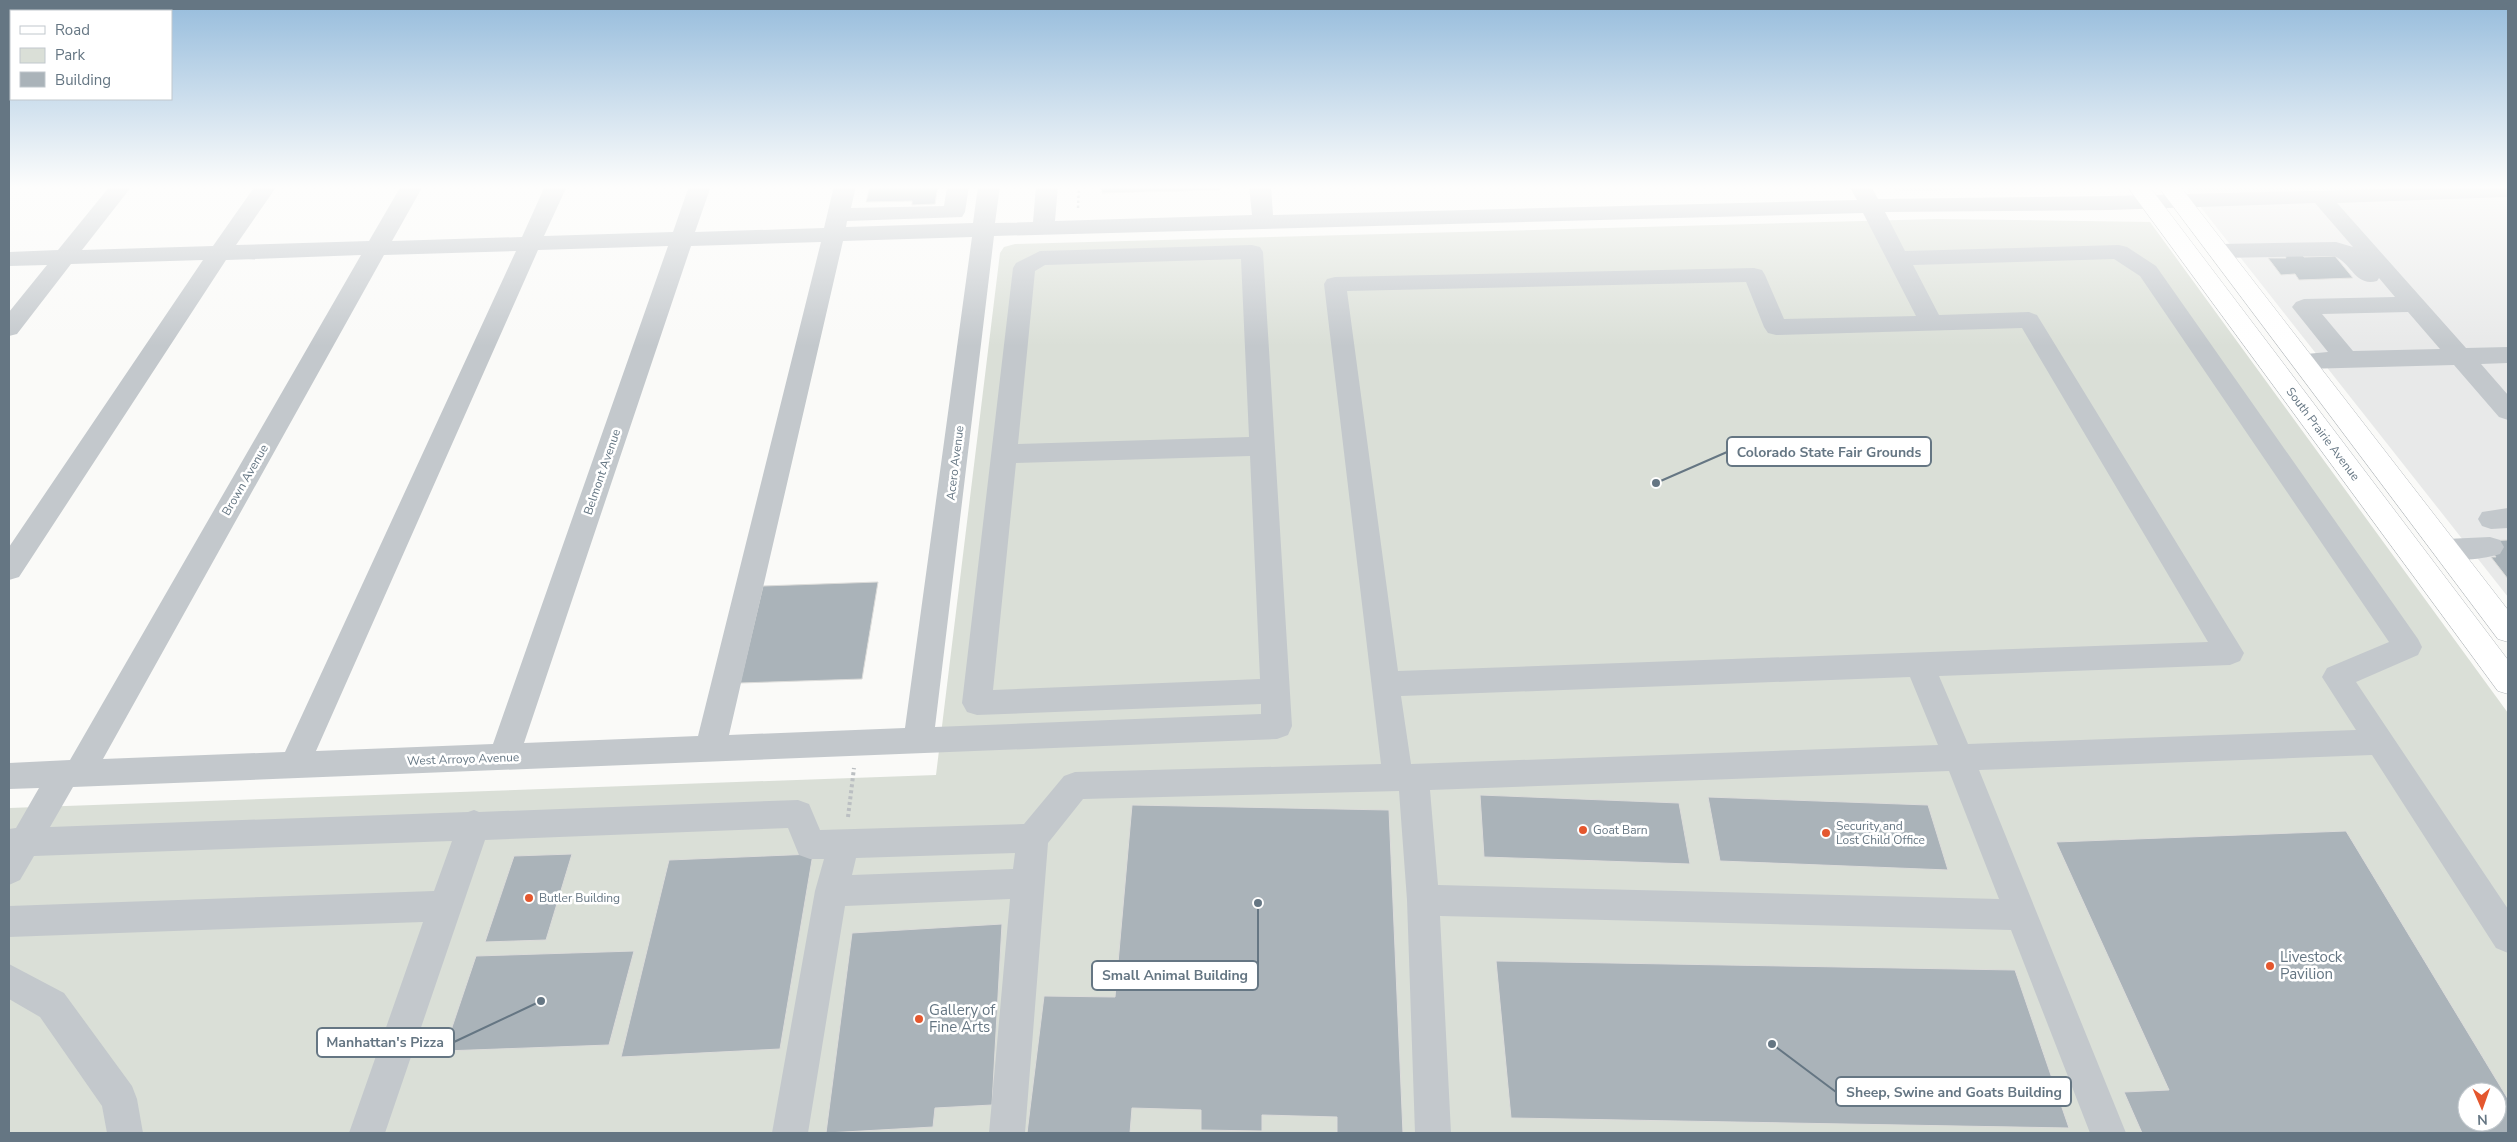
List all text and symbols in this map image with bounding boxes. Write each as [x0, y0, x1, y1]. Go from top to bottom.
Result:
legend [10, 10, 172, 100]
text: Road [55, 20, 90, 40]
text: Park [55, 45, 85, 65]
text: Building [55, 70, 111, 90]
street label: South Prairie Avenue [2283, 384, 2363, 484]
street label: Acero Avenue [942, 425, 968, 501]
street label: Belmont Avenue [580, 427, 624, 517]
callout: Colorado State Fair Grounds [1727, 437, 1931, 466]
street label: Brown Avenue [218, 441, 272, 519]
text: Colorado State Fair Grounds [1737, 443, 1922, 462]
street label: West Arroyo Avenue [407, 749, 519, 769]
place label: Security and Lost Child Office [1836, 818, 1925, 848]
place label: Goat Barn [1593, 822, 1648, 838]
marker: Goat Barn [1577, 824, 1589, 836]
marker: Security and Lost Child Office [1820, 827, 1832, 839]
place label: Butler Building [539, 890, 620, 906]
marker: Butler Building [523, 892, 535, 904]
place label: Livestock Pavilion [2280, 947, 2343, 984]
marker: Livestock Pavilion [2264, 960, 2276, 972]
callout: Small Animal Building [1092, 961, 1258, 990]
text: Small Animal Building [1102, 966, 1248, 985]
place label: Gallery of Fine Arts [929, 1000, 996, 1037]
marker: Gallery of Fine Arts [913, 1013, 925, 1025]
callout: Manhattan's Pizza [317, 1028, 454, 1057]
text: Manhattan's Pizza [326, 1033, 444, 1052]
callout: Sheep, Swine and Goats Building [1836, 1077, 2071, 1106]
north arrow [2457, 1082, 2507, 1132]
text: Sheep, Swine and Goats Building [1846, 1083, 2062, 1102]
text: N [2477, 1110, 2488, 1129]

